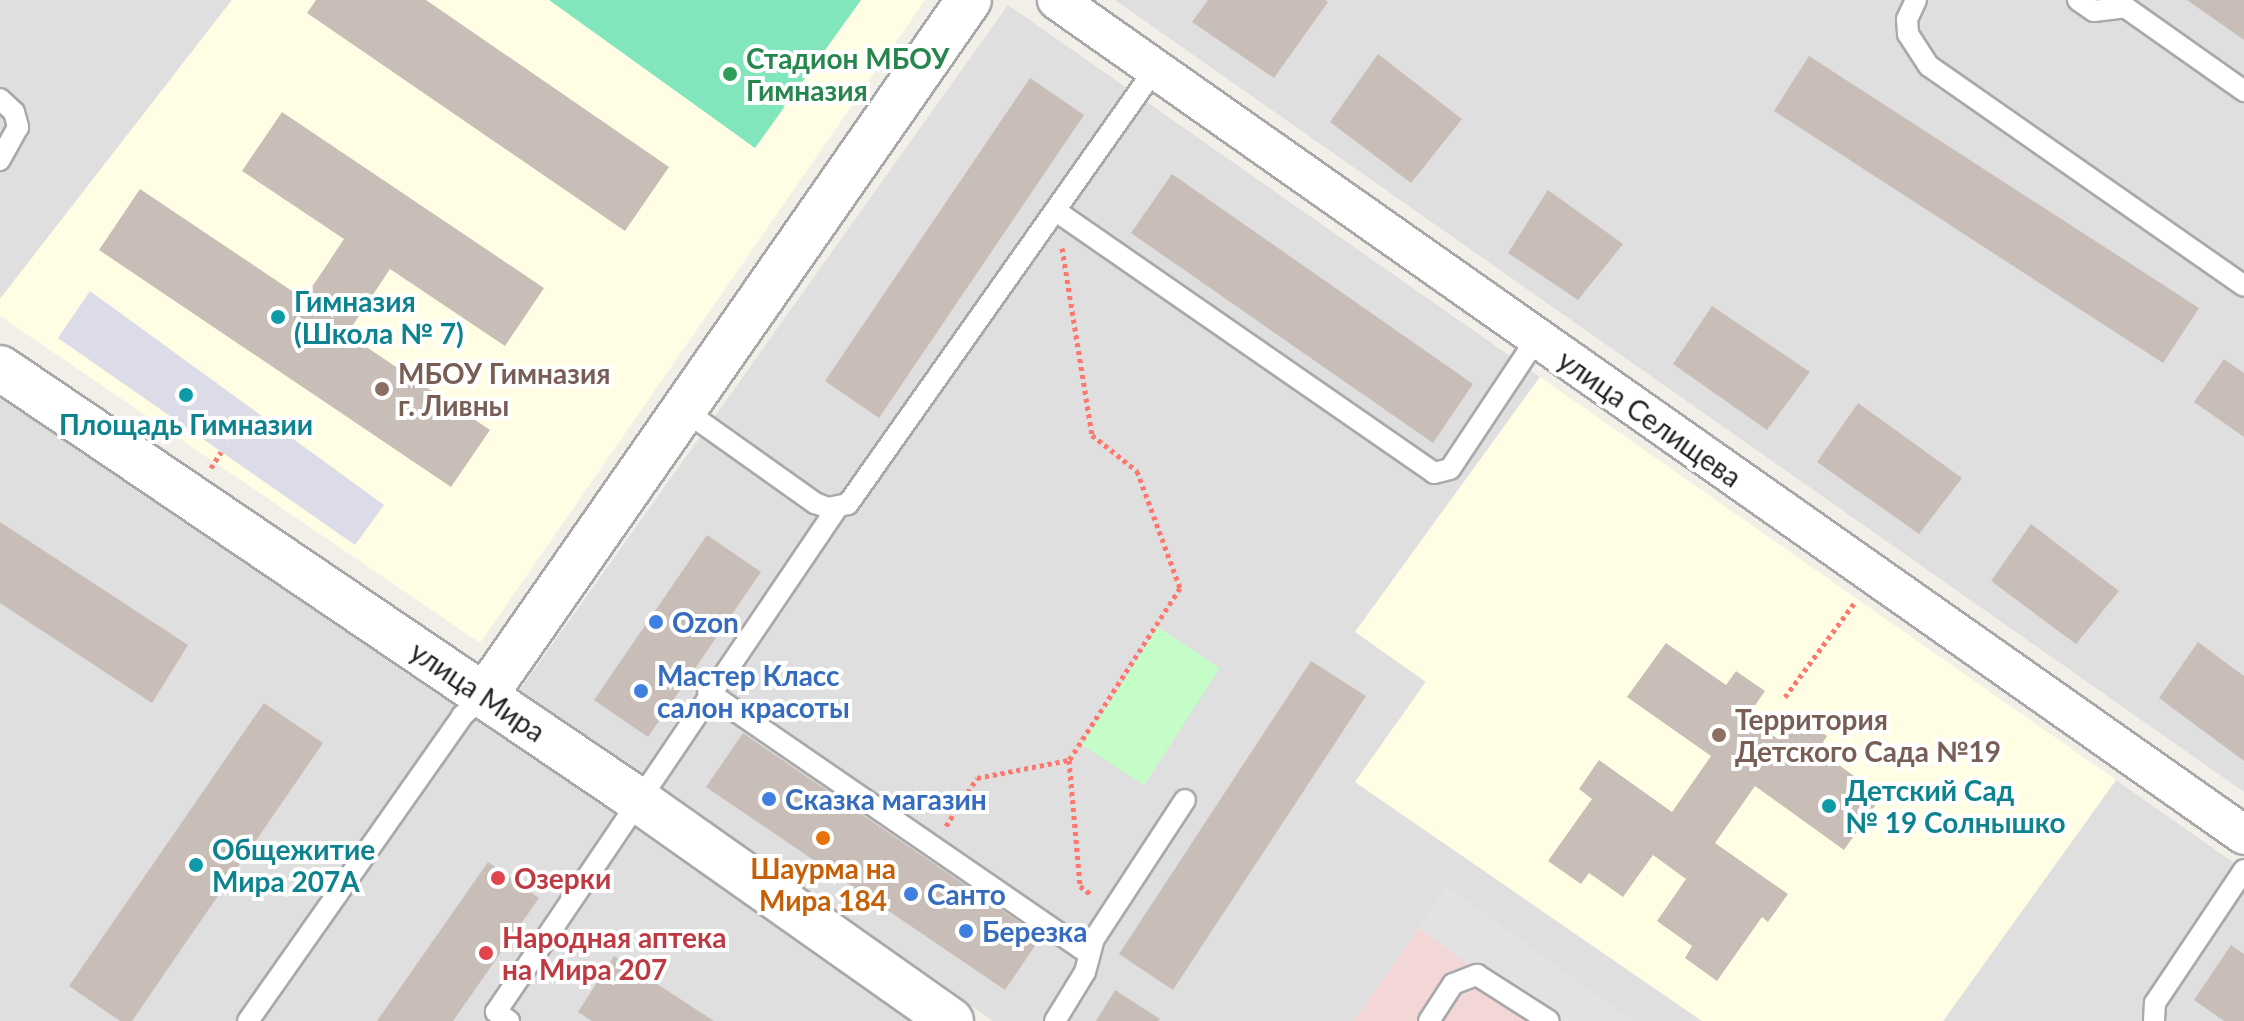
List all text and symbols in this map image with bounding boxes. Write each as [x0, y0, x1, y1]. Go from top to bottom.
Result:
place label: Стадион МБОУ Гимназия [746, 41, 949, 107]
marker: Стадион МБОУ Гимназия [721, 65, 739, 83]
place label: Гимназия (Школа № 7) [294, 284, 464, 350]
marker: Гимназия (Школа № 7) [269, 308, 287, 326]
street label: улица Селищева [1552, 342, 1748, 494]
place label: МБОУ Гимназия г. Ливны [398, 356, 610, 422]
marker: МБОУ Гимназия г. Ливны [373, 380, 391, 398]
marker: Площадь Гимназии [177, 386, 195, 404]
place label: Площадь Гимназии [59, 407, 313, 441]
place label: Ozon [672, 605, 739, 639]
marker: Ozon [647, 613, 665, 631]
street label: улица Мира [404, 634, 552, 748]
place label: Мастер Класс салон красоты [657, 658, 850, 724]
marker: Мастер Класс салон красоты [632, 682, 650, 700]
place label: Территория Детского Сада №19 [1735, 702, 2001, 768]
marker: Территория Детского Сада №19 [1710, 726, 1728, 744]
place label: Детский Сад № 19 Солнышко [1845, 773, 2065, 839]
place label: Сказка магазин [785, 782, 987, 816]
marker: Сказка магазин [760, 790, 778, 808]
marker: Детский Сад № 19 Солнышко [1820, 797, 1838, 815]
marker: Шаурма на Мира 184 [814, 829, 832, 847]
place label: Общежитие Мира 207А [212, 832, 375, 898]
place label: Шаурма на Мира 184 [750, 851, 896, 917]
marker: Общежитие Мира 207А [187, 856, 205, 874]
place label: Озерки [514, 861, 611, 895]
marker: Озерки [489, 869, 507, 887]
place label: Санто [927, 877, 1006, 911]
marker: Санто [902, 885, 920, 903]
place label: Березка [982, 914, 1087, 948]
place label: Народная аптека на Мира 207 [502, 920, 726, 986]
marker: Березка [957, 922, 975, 940]
marker: Народная аптека на Мира 207 [477, 944, 495, 962]

